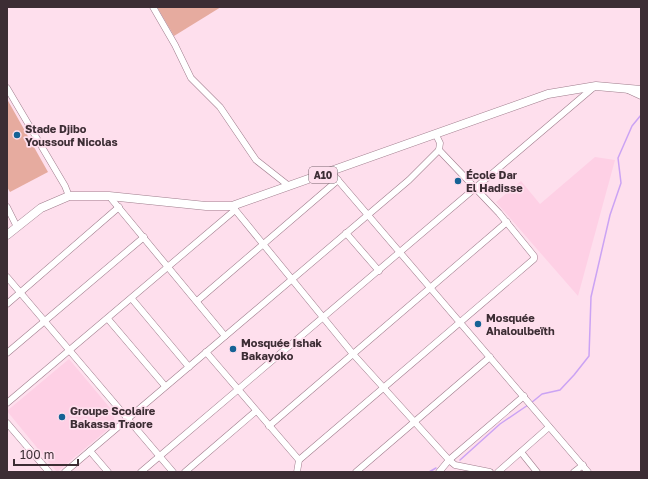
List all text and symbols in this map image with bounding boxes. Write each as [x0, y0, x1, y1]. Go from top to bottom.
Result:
place label: Stade Djibo Youssouf Nicolas [25, 122, 118, 148]
marker: Stade Djibo Youssouf Nicolas [12, 130, 22, 140]
road number: A10 [309, 167, 337, 183]
place label: École Dar El Hadisse [466, 168, 523, 194]
marker: École Dar El Hadisse [453, 176, 463, 186]
place label: Mosquée Ahaloulbeïth [486, 311, 555, 337]
marker: Mosquée Ahaloulbeïth [473, 319, 483, 329]
place label: Mosquée Ishak Bakayoko [241, 336, 323, 362]
marker: Mosquée Ishak Bakayoko [228, 344, 238, 354]
place label: Groupe Scolaire Bakassa Traore [70, 404, 156, 430]
marker: Groupe Scolaire Bakassa Traore [57, 412, 67, 422]
scale bar [14, 441, 78, 467]
text: 100 m [20, 447, 54, 462]

